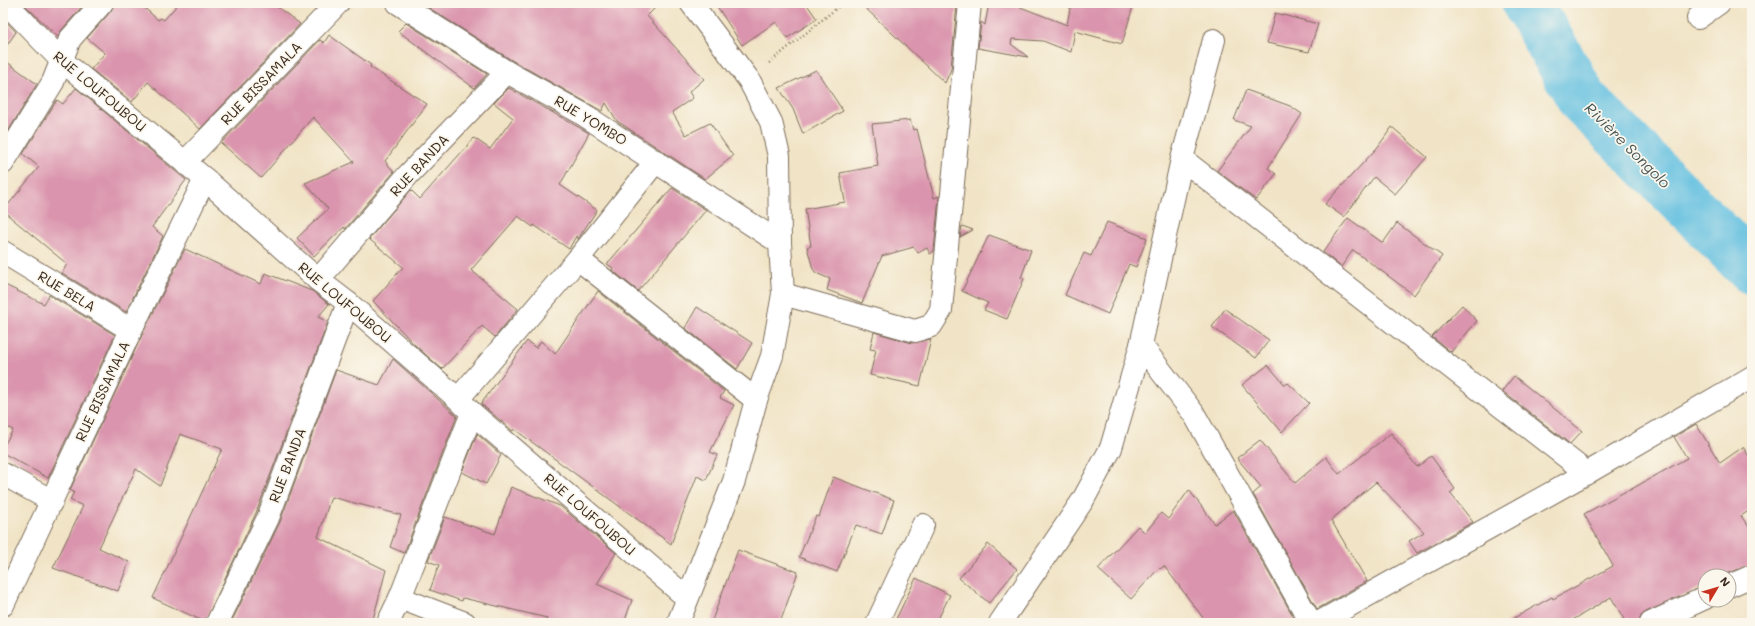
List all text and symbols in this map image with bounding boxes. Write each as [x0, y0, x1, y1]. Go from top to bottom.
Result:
street label: RUE BISSAMALA [216, 37, 306, 129]
street label: RUE LOUFOUBOU [49, 46, 151, 136]
street label: RUE YOMBO [551, 91, 631, 149]
water label: Rivière Songolo [1581, 98, 1675, 192]
street label: RUE BANDA [385, 130, 453, 200]
street label: RUE LOUFOUBOU [294, 257, 396, 347]
street label: RUE BELA [34, 266, 100, 316]
street label: RUE BISSAMALA [70, 338, 134, 444]
street label: RUE BANDA [264, 425, 310, 505]
street label: RUE LOUFOUBOU [540, 469, 640, 559]
north arrow [1697, 568, 1737, 608]
text: N [1717, 574, 1734, 589]

